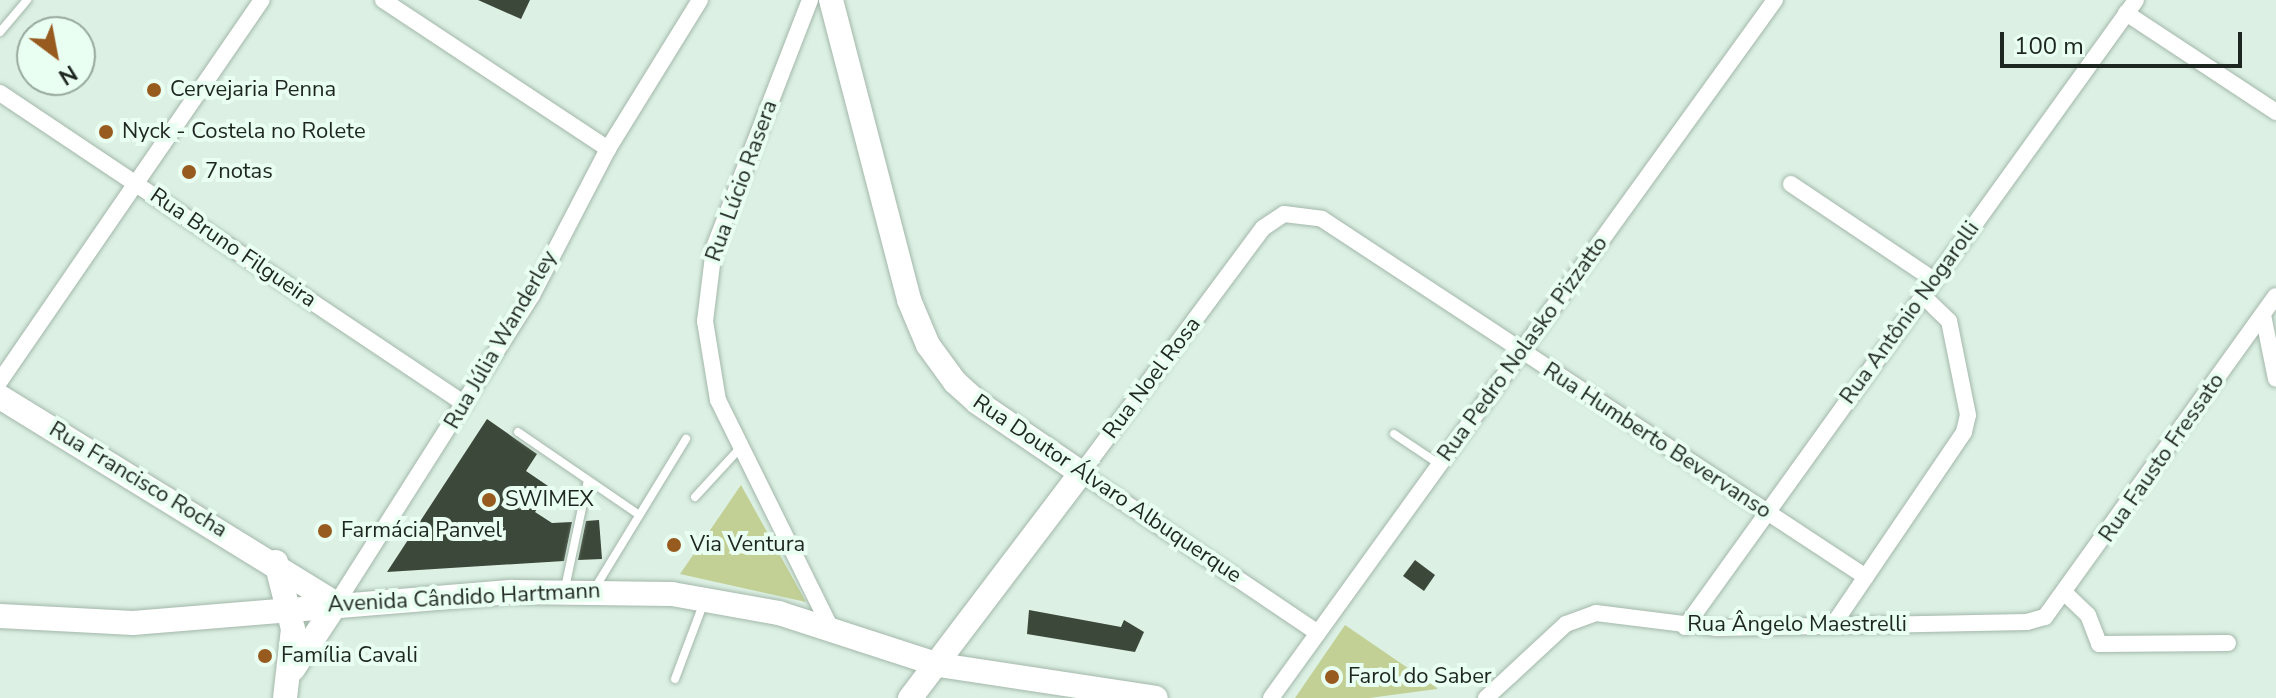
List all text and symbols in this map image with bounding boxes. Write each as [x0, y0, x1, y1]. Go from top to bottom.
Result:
north arrow [16, 16, 96, 96]
scale bar [2004, 16, 2246, 66]
text: 100 m [2014, 30, 2084, 62]
text: N [53, 58, 83, 92]
place label: Cervejaria Penna [170, 77, 336, 103]
marker: Cervejaria Penna [145, 81, 163, 99]
street label: Rua Lúcio Rasera [701, 97, 783, 265]
place label: Nyck - Costela no Rolete [122, 119, 366, 145]
marker: Nyck - Costela no Rolete [97, 123, 115, 141]
place label: 7notas [205, 159, 273, 185]
marker: 7notas [180, 163, 198, 181]
street label: Rua Bruno Filgueira [145, 183, 321, 313]
street label: Rua Antônio Nogarolli [1835, 217, 1985, 409]
street label: Rua Pedro Nolasko Pizzatto [1432, 231, 1614, 467]
street label: Rua Júlia Wanderley [439, 246, 563, 434]
street label: Rua Noel Rosa [1098, 312, 1206, 444]
street label: Rua Humberto Bevervanso [1538, 357, 1776, 525]
street label: Rua Fausto Fressato [2094, 369, 2230, 547]
street label: Rua Doutor Álvaro Albuquerque [968, 389, 1246, 589]
street label: Rua Francisco Rocha [44, 416, 232, 544]
place label: SWIMEX [505, 487, 594, 513]
marker: SWIMEX [480, 491, 498, 509]
place label: Farmácia Panvel [341, 518, 502, 544]
marker: Farmácia Panvel [316, 522, 334, 540]
place label: Via Ventura [690, 532, 805, 558]
marker: Via Ventura [665, 536, 683, 554]
street label: Avenida Cândido Hartmann [327, 578, 601, 618]
street label: Rua Ângelo Maestrelli [1687, 612, 1907, 638]
place label: Família Cavali [281, 643, 418, 669]
marker: Família Cavali [256, 647, 274, 665]
place label: Farol do Saber [1348, 664, 1492, 690]
marker: Farol do Saber [1323, 668, 1341, 686]

